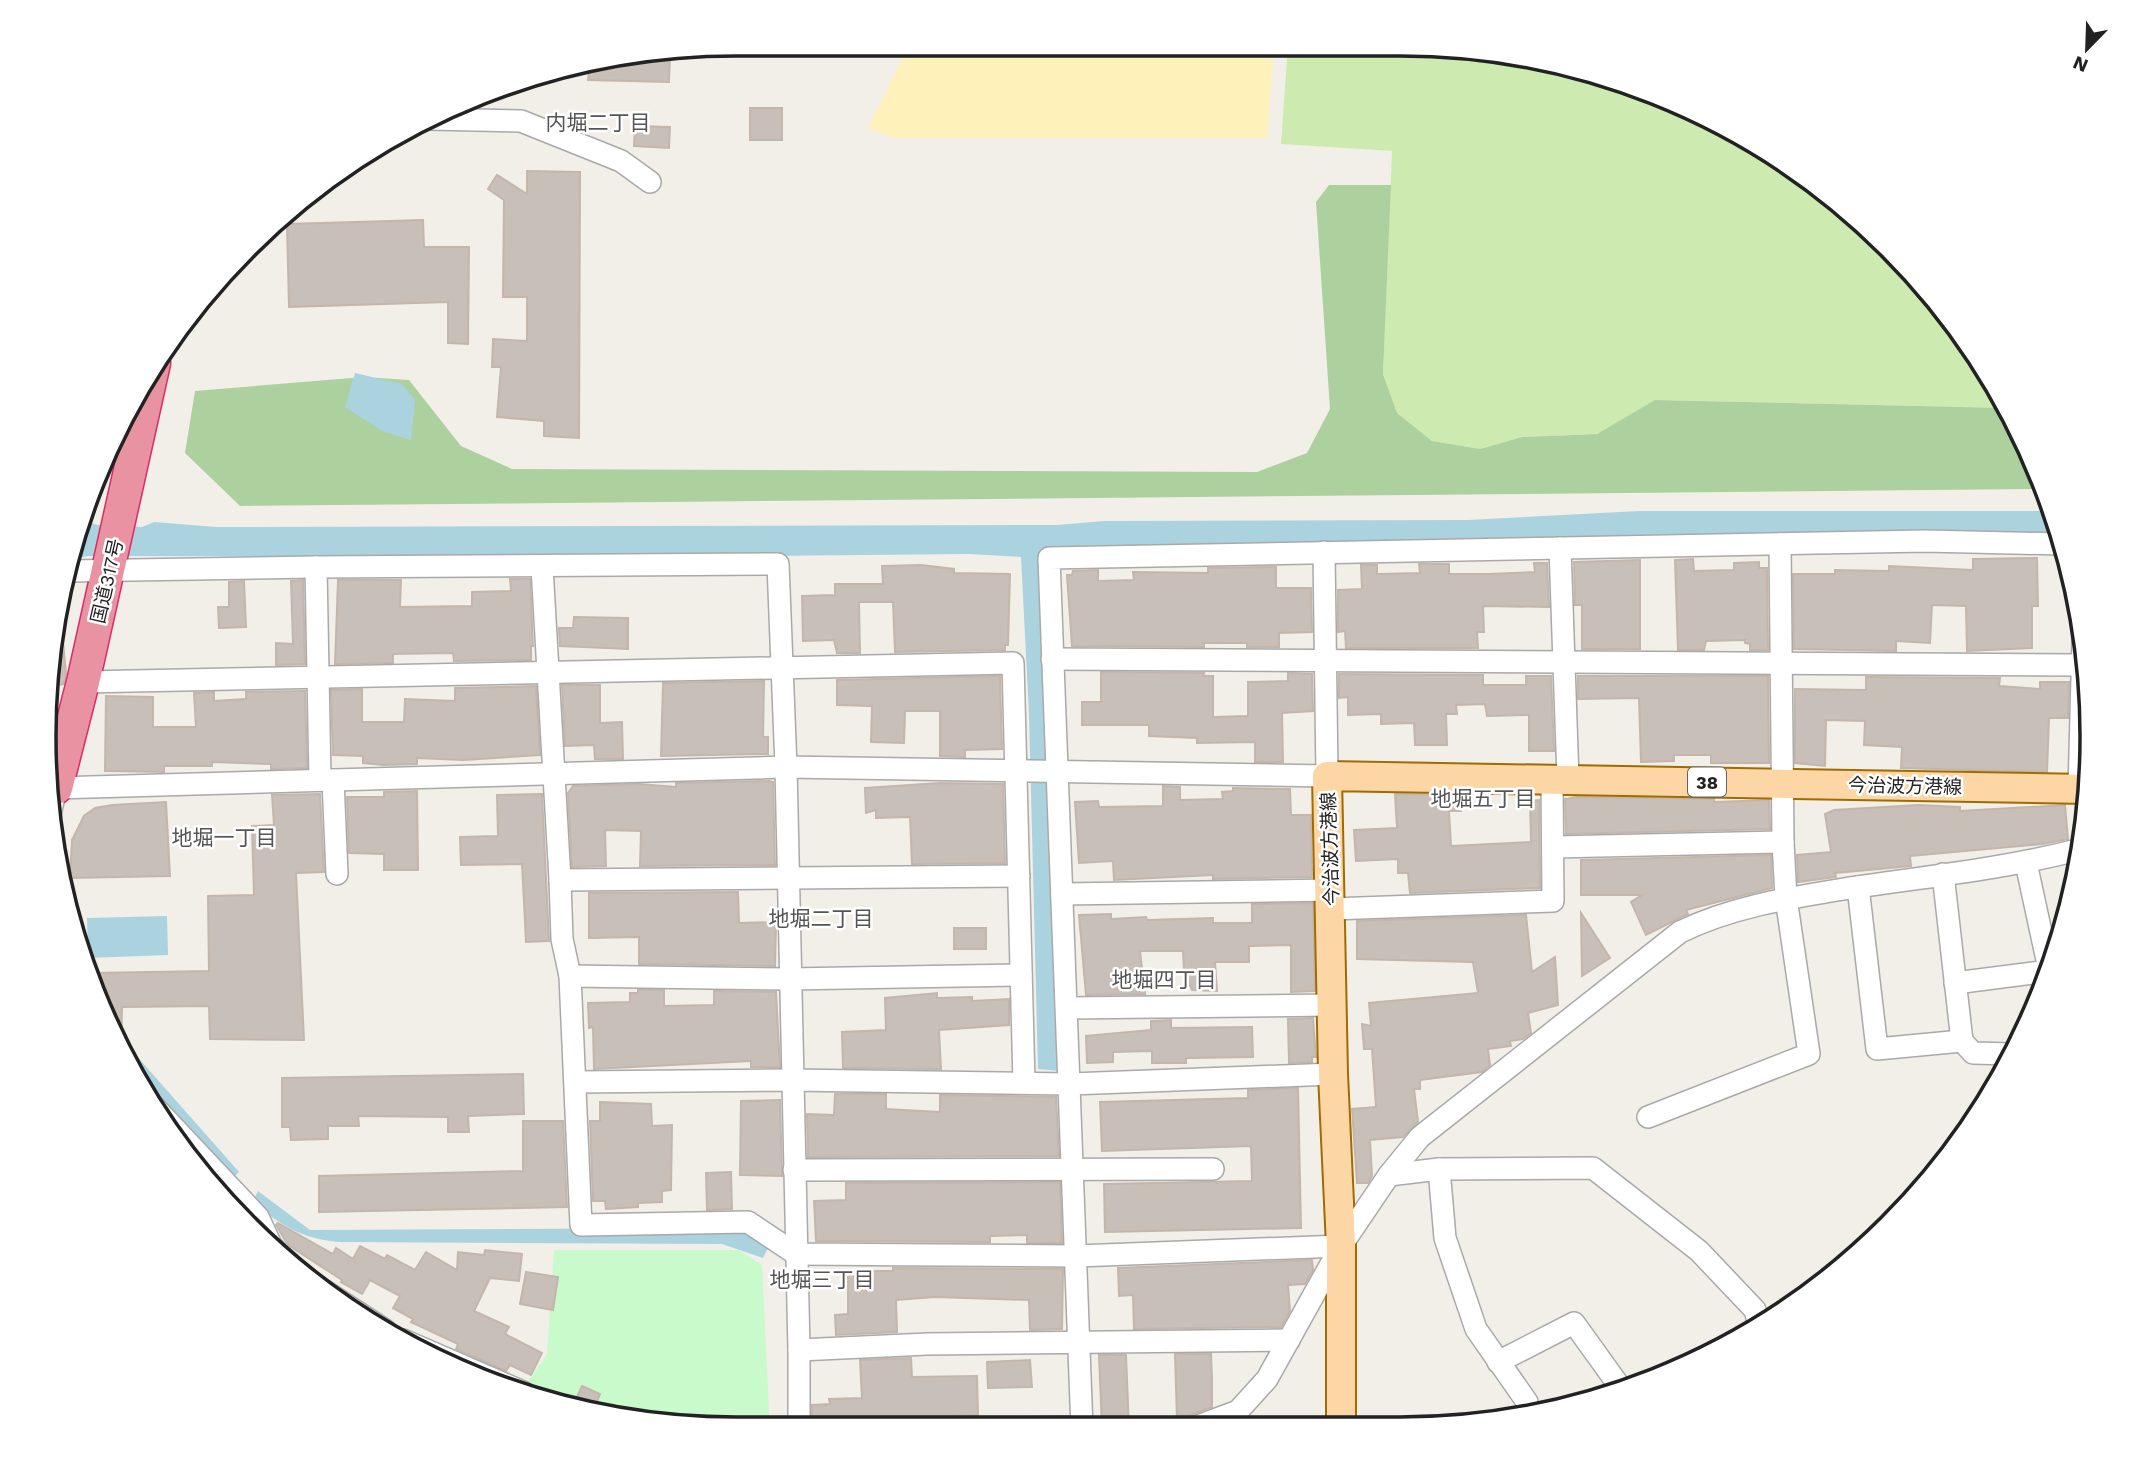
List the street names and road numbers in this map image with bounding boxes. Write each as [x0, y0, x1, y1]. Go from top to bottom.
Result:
street label: 国道317号 [86, 536, 128, 626]
road number: 38 [1688, 768, 1726, 796]
street label: 今治波方港線 [1848, 774, 1962, 798]
street label: 今治波方港線 [1317, 792, 1343, 906]

